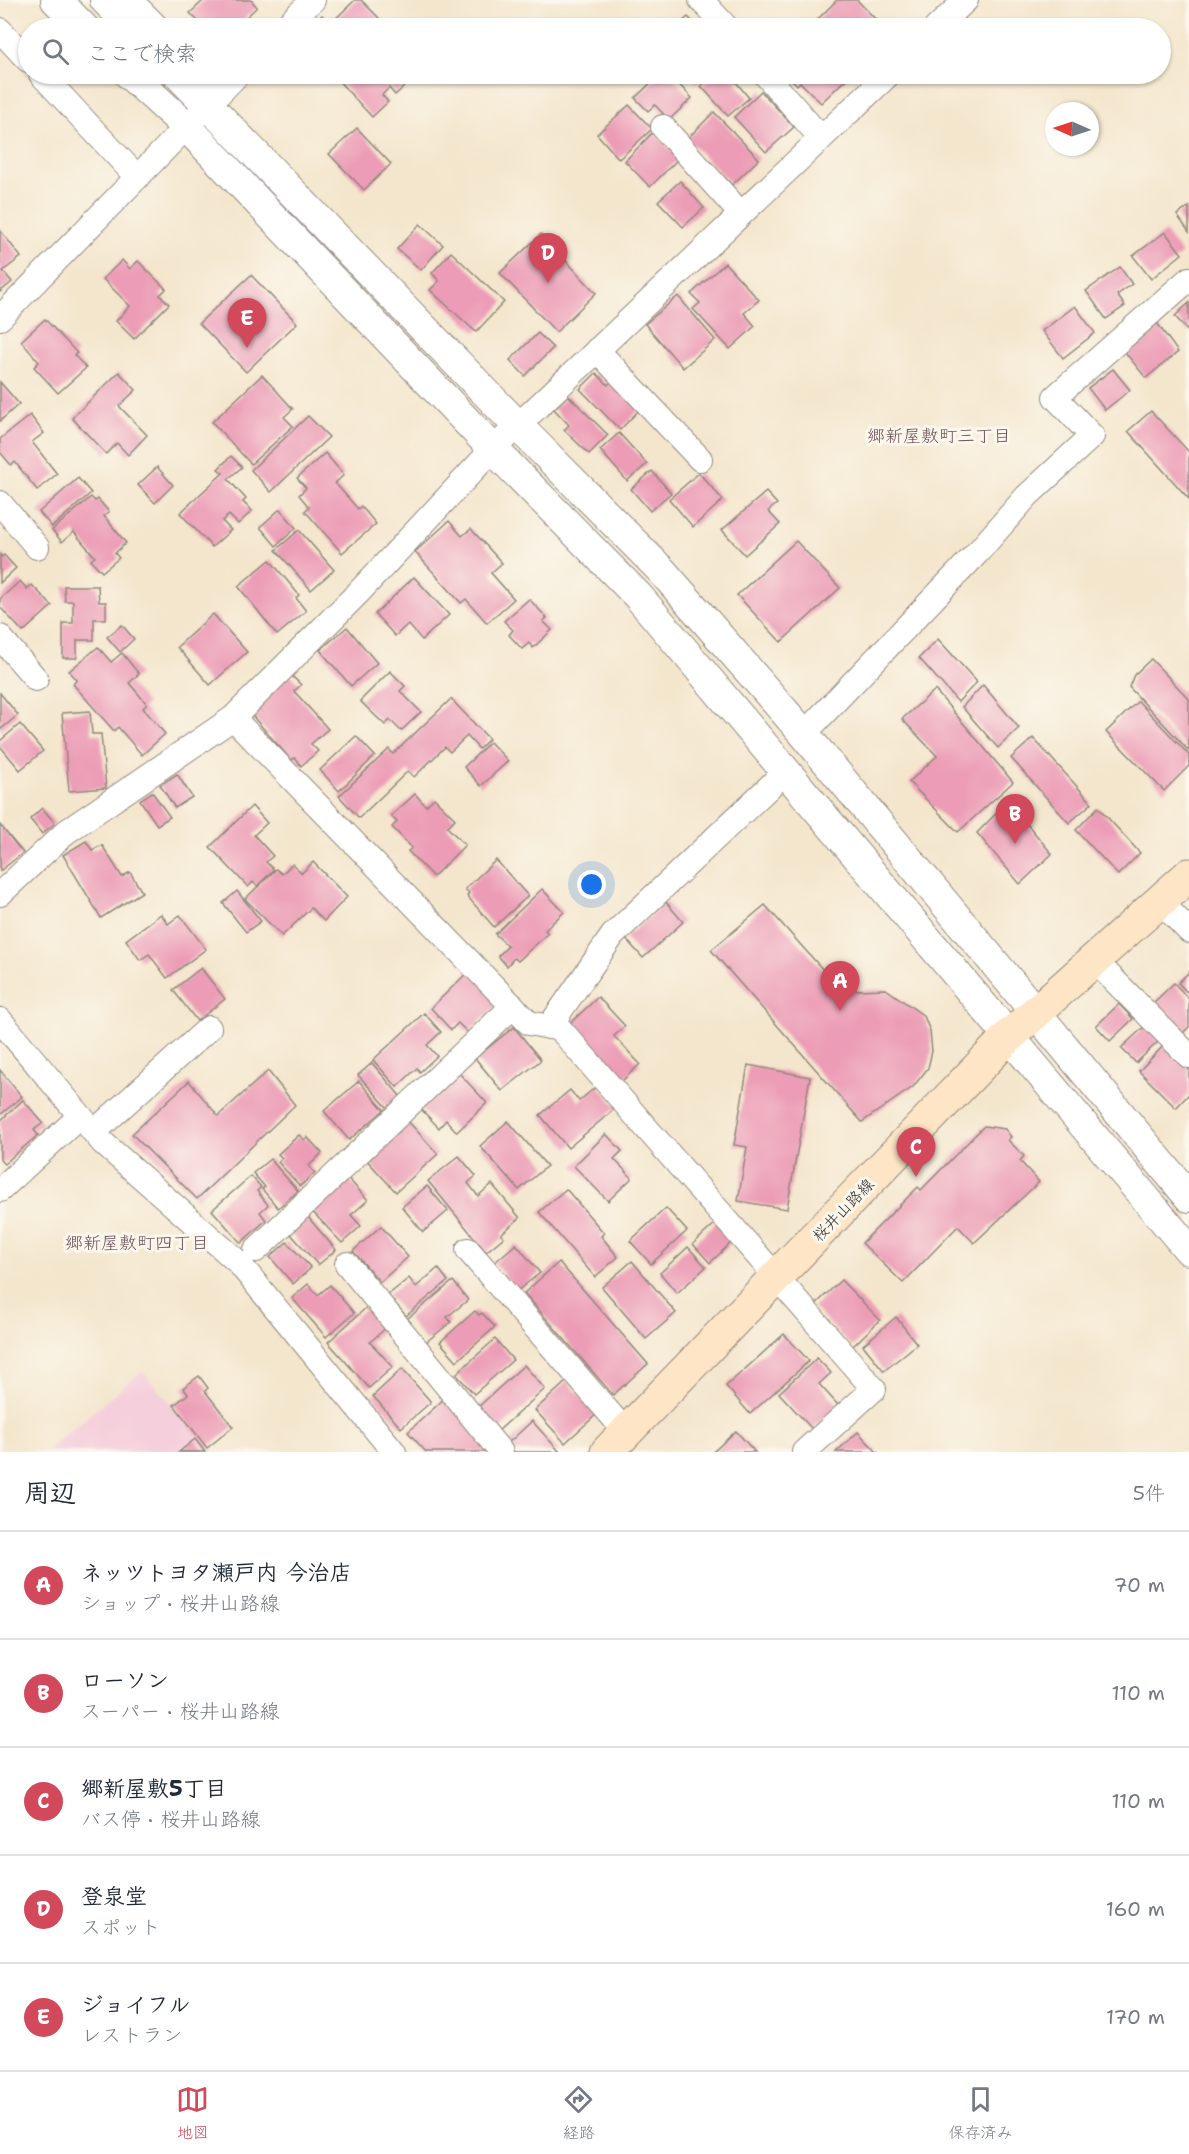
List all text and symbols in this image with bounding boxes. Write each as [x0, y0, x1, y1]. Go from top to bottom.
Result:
search box [18, 18, 1171, 84]
icon: search [39, 35, 72, 68]
text: ここで検索 [87, 39, 197, 68]
north arrow [1045, 102, 1099, 156]
pin: D [528, 234, 568, 283]
pin: E [228, 298, 266, 348]
district label: 郷新屋敷町三丁目 [867, 424, 1011, 448]
pin: B [996, 794, 1034, 844]
your location [577, 870, 606, 899]
pin: A [820, 962, 860, 1011]
pin: C [896, 1128, 936, 1177]
street label: 桜井山路線 [808, 1174, 878, 1246]
district label: 郷新屋敷町四丁目 [65, 1231, 209, 1255]
text: 周辺 [24, 1475, 76, 1510]
text: 5件 [1133, 1480, 1165, 1506]
text: ネッツトヨタ瀬戸内 今治店 [81, 1558, 352, 1587]
text: A [36, 1572, 51, 1598]
text: 70 m [1113, 1572, 1165, 1598]
text: ショップ · 桜井山路線 [81, 1590, 279, 1616]
text: ローソン [81, 1666, 169, 1695]
text: B [37, 1680, 50, 1706]
text: 110 m [1111, 1680, 1165, 1706]
text: スーパー · 桜井山路線 [81, 1698, 279, 1724]
text: 郷新屋敷5丁目 [81, 1774, 227, 1803]
text: C [37, 1788, 50, 1814]
text: 110 m [1111, 1788, 1165, 1814]
text: バス停 · 桜井山路線 [81, 1806, 260, 1832]
text: 登泉堂 [81, 1882, 147, 1911]
text: D [36, 1896, 51, 1922]
text: 160 m [1106, 1896, 1165, 1922]
text: スポット [81, 1914, 161, 1940]
text: ジョイフル [81, 1990, 191, 2019]
text: E [37, 2004, 50, 2030]
text: 170 m [1106, 2004, 1165, 2030]
text: レストラン [81, 2022, 183, 2048]
tab: 地図 [176, 2083, 209, 2143]
tab: 経路 [562, 2083, 595, 2143]
tab: 保存済み [948, 2083, 1012, 2143]

